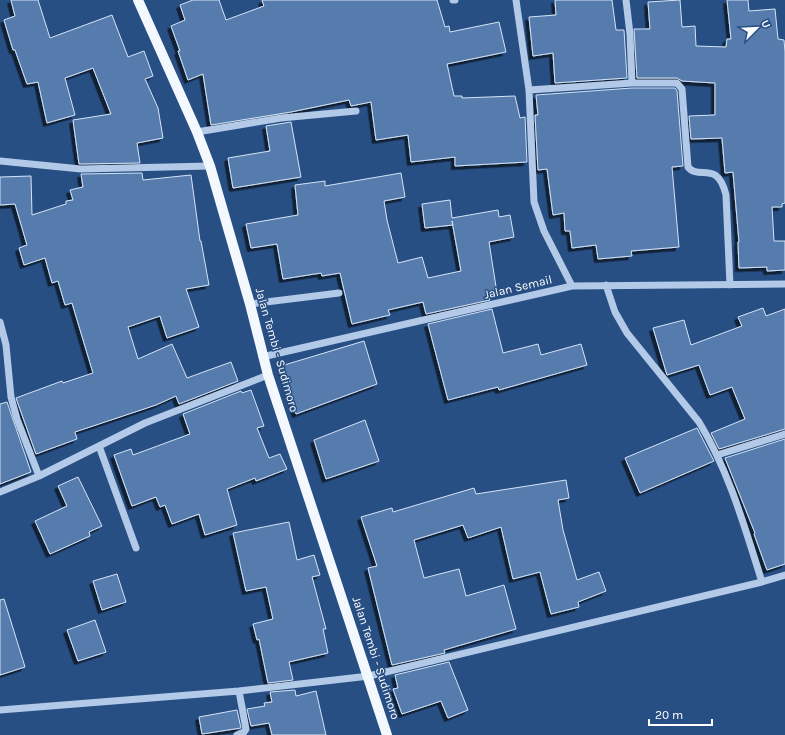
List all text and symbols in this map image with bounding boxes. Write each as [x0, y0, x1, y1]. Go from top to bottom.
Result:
north arrow [737, 8, 777, 48]
text: U [758, 18, 773, 30]
street label: Jalan Semail [482, 272, 554, 302]
street label: Jalan Tembi - Sudimoro [253, 286, 301, 414]
street label: Jalan Tembi - Sudimoro [349, 595, 403, 721]
scale bar [649, 701, 712, 727]
text: 20 m [655, 708, 683, 722]

